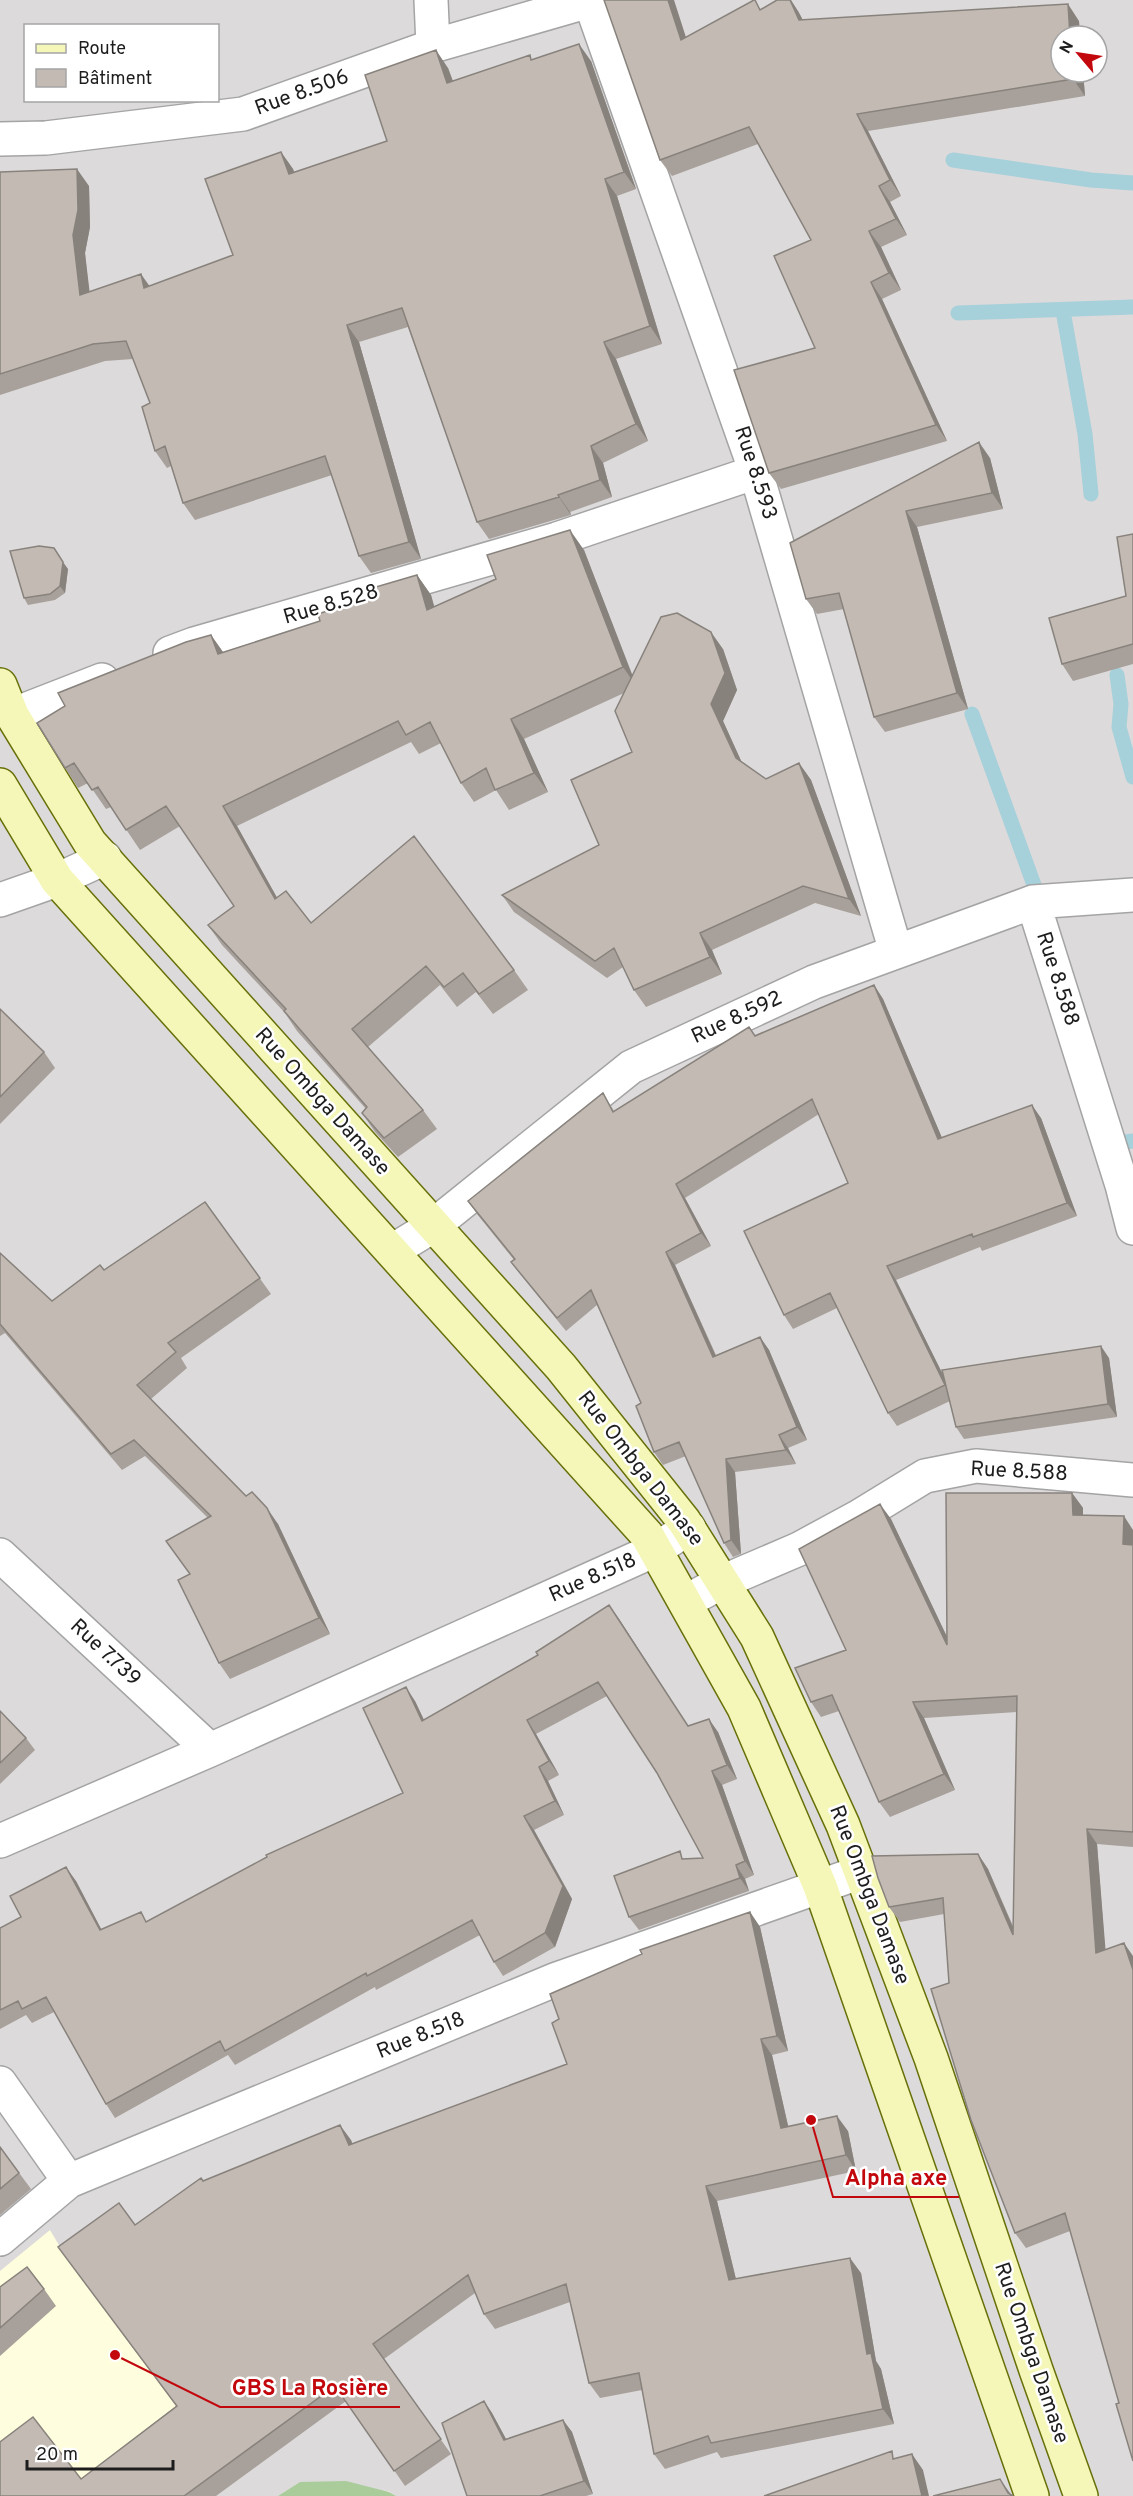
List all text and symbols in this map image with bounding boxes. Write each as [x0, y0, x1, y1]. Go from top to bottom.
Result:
legend [24, 24, 219, 102]
north arrow [1049, 24, 1109, 84]
text: Route [78, 38, 126, 61]
text: N [1056, 38, 1079, 58]
street label: Rue 8.506 [251, 64, 353, 122]
text: Bâtiment [78, 68, 152, 91]
street label: Rue 8.593 [727, 423, 783, 523]
street label: Rue 8.528 [280, 579, 382, 631]
street label: Rue 8.588 [1029, 928, 1085, 1030]
street label: Rue 8.592 [687, 985, 787, 1051]
street label: Rue Ombga Damase [248, 1022, 396, 1182]
street label: Rue Ombga Damase [571, 1386, 709, 1552]
street label: Rue 8.588 [969, 1456, 1069, 1488]
street label: Rue 8.518 [545, 1547, 641, 1609]
street label: Rue 7.739 [64, 1613, 146, 1693]
street label: Rue Ombga Damase [822, 1801, 916, 1989]
street label: Rue 8.518 [373, 2006, 469, 2066]
callout: Alpha axe [833, 2157, 959, 2197]
text: Alpha axe [845, 2166, 947, 2193]
street label: Rue Ombga Damase [987, 2259, 1075, 2447]
callout: GBS La Rosière [220, 2367, 400, 2407]
text: GBS La Rosière [232, 2376, 388, 2403]
scale bar [27, 2433, 172, 2471]
text: 20 m [36, 2444, 78, 2467]

